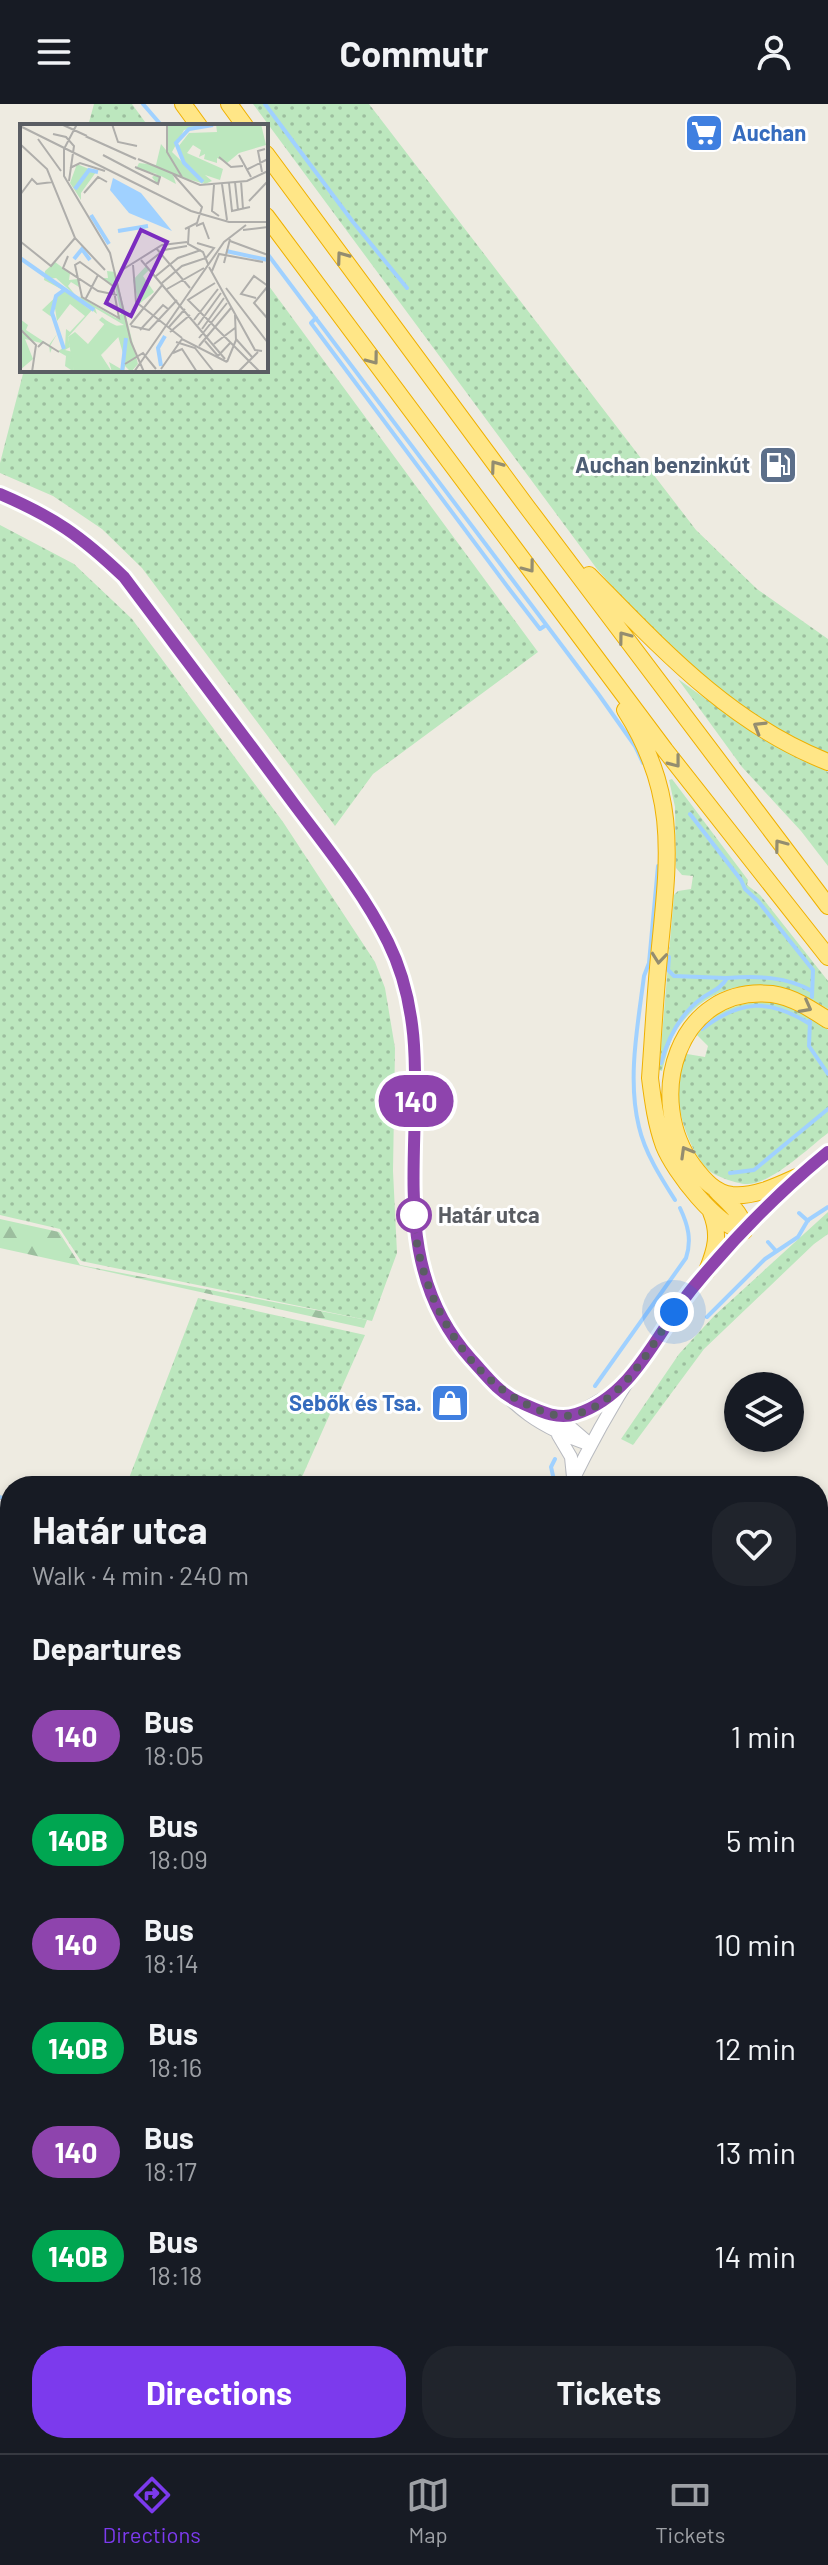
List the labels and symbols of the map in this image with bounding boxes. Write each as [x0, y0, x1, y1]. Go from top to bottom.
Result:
supermarket icon: Auchan [683, 112, 725, 154]
place label: Auchan [732, 119, 806, 145]
inset map [20, 124, 268, 372]
one-way arrow [337, 251, 351, 265]
one-way arrow [363, 350, 377, 364]
fuel station icon: Auchan benzinkút [757, 444, 799, 486]
place label: Auchan benzinkút [575, 451, 750, 477]
one-way arrow [492, 460, 506, 474]
one-way arrow [519, 558, 533, 572]
one-way arrow [619, 631, 634, 645]
one-way arrow [753, 721, 768, 736]
one-way arrow [666, 754, 680, 768]
one-way arrow [775, 839, 789, 854]
one-way arrow [650, 952, 667, 965]
one-way arrow [797, 997, 812, 1012]
line badge: 140 [370, 1075, 462, 1127]
one-way arrow [680, 1146, 695, 1160]
marker: Határ utca [397, 1198, 431, 1232]
place label: Határ utca [438, 1201, 540, 1227]
your location [654, 1292, 694, 1332]
shop icon: Sebők és Tsa. [429, 1382, 471, 1424]
place label: Sebők és Tsa. [289, 1389, 422, 1415]

